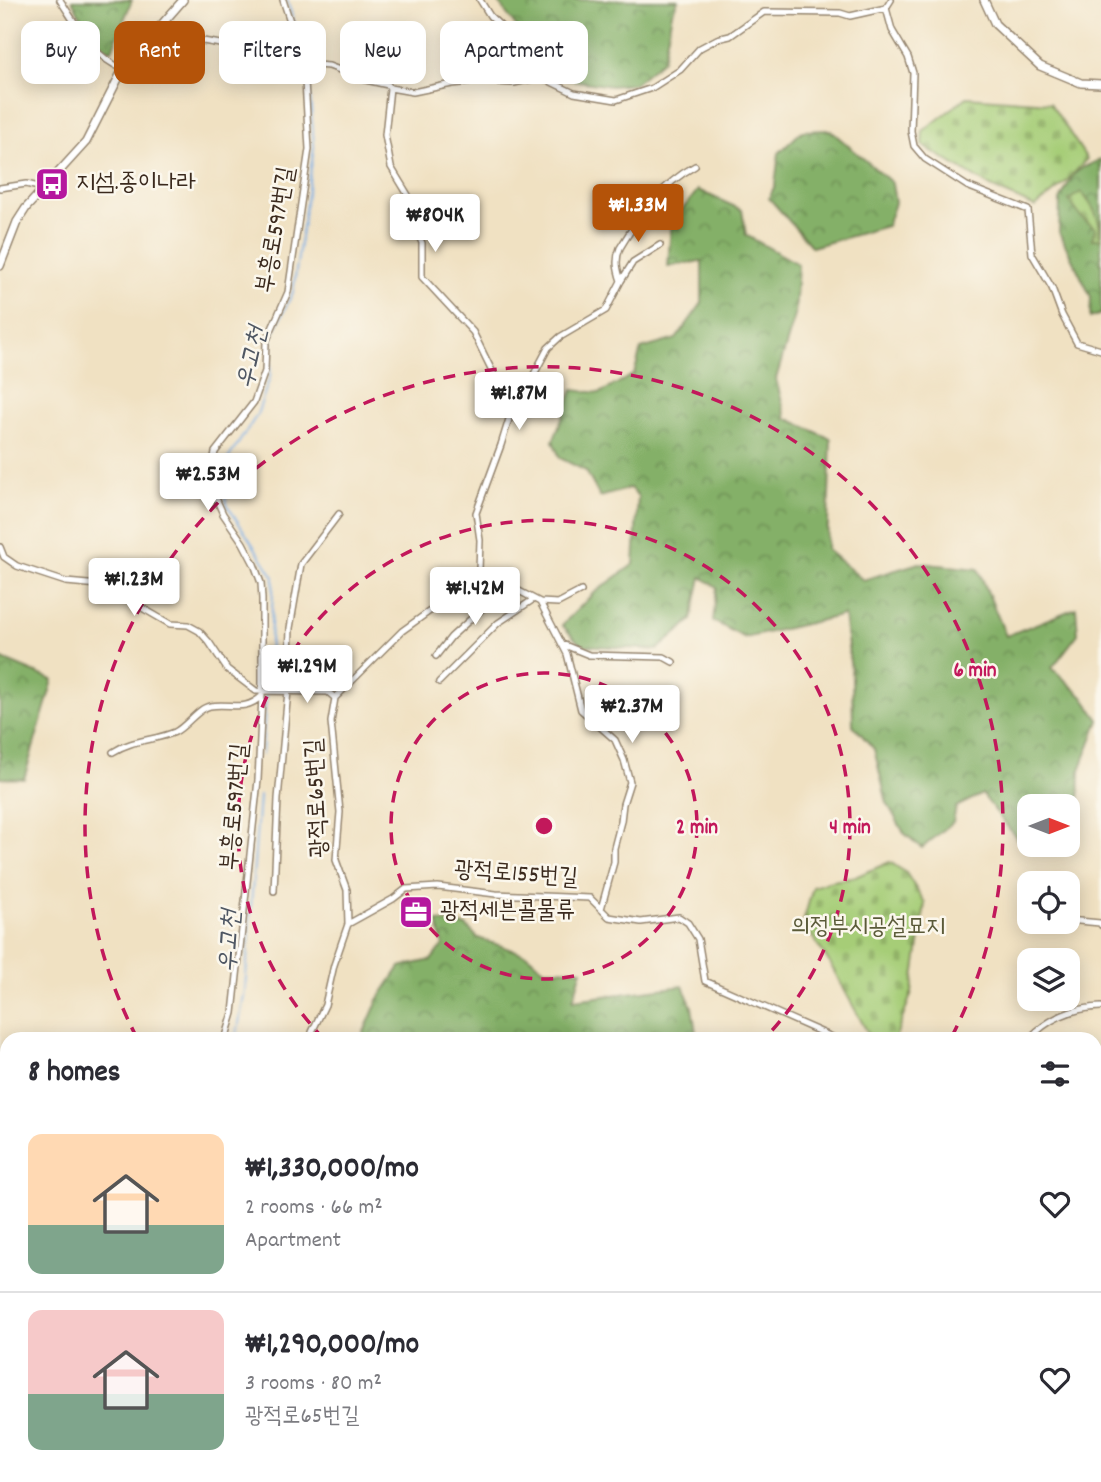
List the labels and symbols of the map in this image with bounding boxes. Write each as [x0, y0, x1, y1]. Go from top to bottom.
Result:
street label: 부흥로597번길 [249, 164, 305, 296]
bus stop icon: 지섬.종이나라 [33, 165, 71, 203]
place label: 지섬.종이나라 [76, 167, 196, 201]
pin: ₩1.33M [581, 184, 695, 244]
pin: ₩804K [386, 194, 484, 254]
water label: 우고천 [228, 320, 279, 393]
pin: ₩1.87M [462, 372, 576, 432]
pin: ₩2.53M [151, 454, 265, 513]
pin: ₩1.23M [77, 558, 191, 618]
pin: ₩1.42M [418, 568, 532, 627]
pin: ₩1.29M [250, 646, 364, 705]
text: 6 min [953, 657, 997, 687]
pin: ₩2.37M [575, 686, 689, 745]
street label: 광적로65번길 [298, 737, 338, 859]
street label: 부흥로597번길 [213, 742, 259, 872]
north arrow [1017, 794, 1080, 858]
centre of rings [532, 814, 556, 838]
text: 2 min [676, 814, 718, 844]
text: 4 min [829, 814, 871, 844]
street label: 광적로155번길 [453, 854, 579, 896]
office icon: 광적세븐콜물류 [397, 893, 435, 931]
place label: 광적세븐콜물류 [440, 895, 575, 929]
water label: 우고천 [210, 905, 252, 974]
park label: 의정부시공설묘지 [791, 911, 945, 945]

